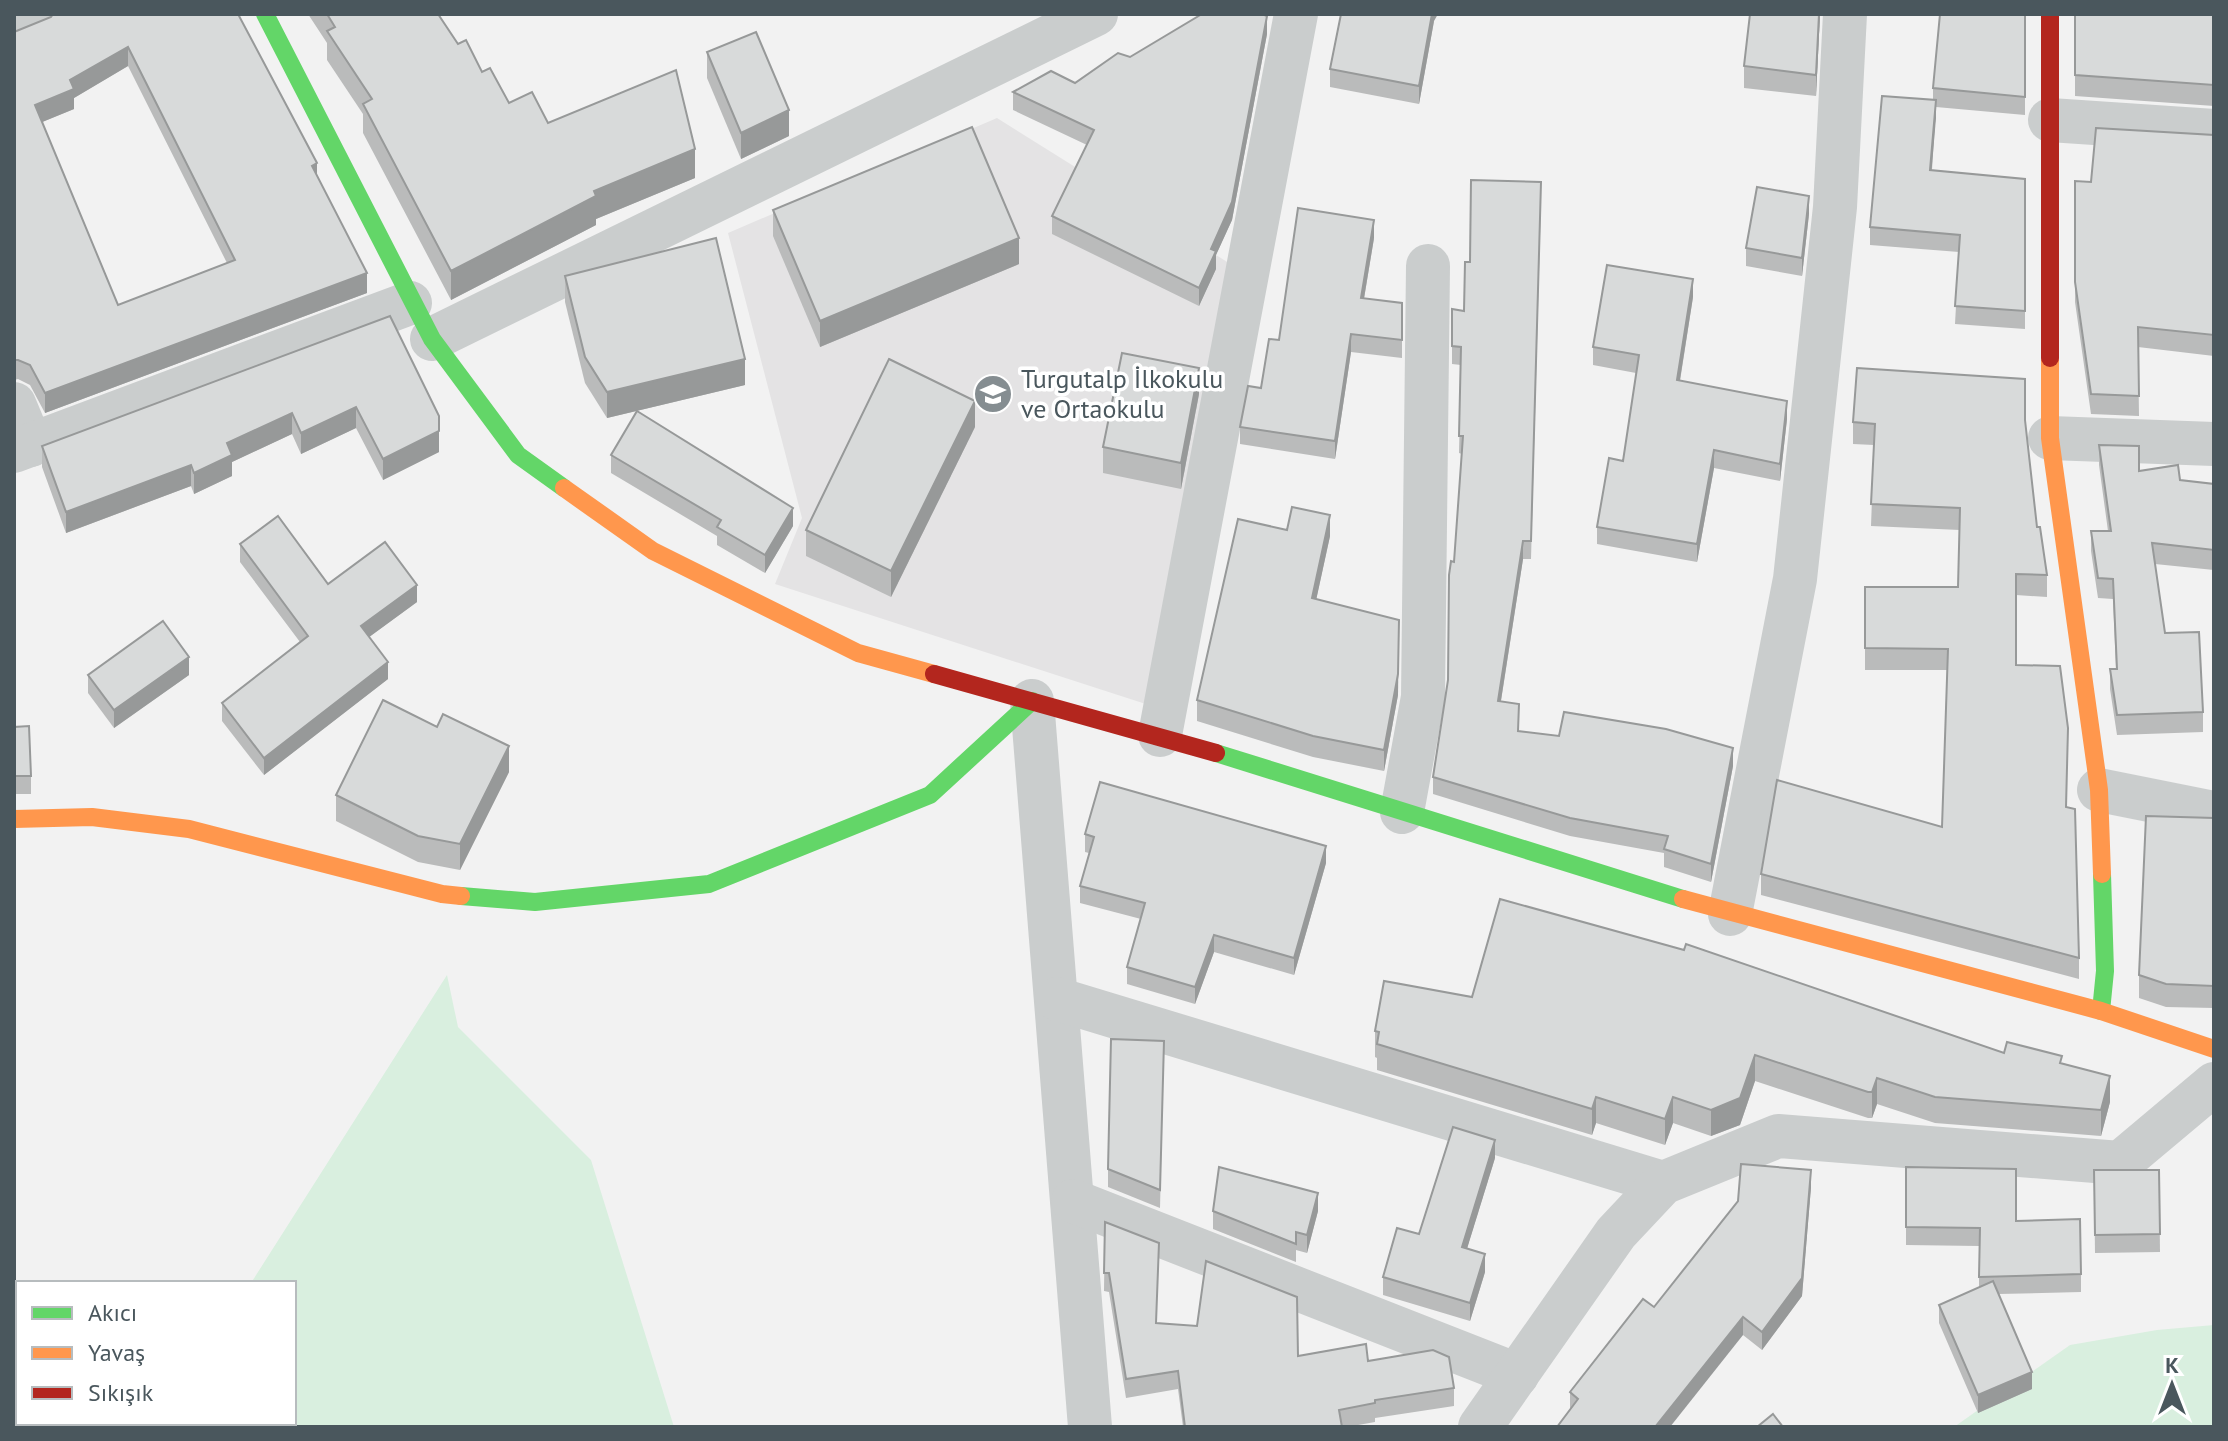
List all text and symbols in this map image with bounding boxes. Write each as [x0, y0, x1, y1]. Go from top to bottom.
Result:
place label: Turgutalp İlkokulu ve Ortaokulu [1021, 362, 1223, 425]
school or university icon: Turgutalp İlkokulu ve Ortaokulu [972, 373, 1014, 415]
legend [16, 1281, 296, 1425]
text: Akıcı [88, 1297, 137, 1328]
text: Yavaş [88, 1337, 145, 1368]
north arrow [2132, 1345, 2212, 1425]
text: K [2165, 1351, 2179, 1379]
text: Sıkışık [88, 1377, 154, 1408]

